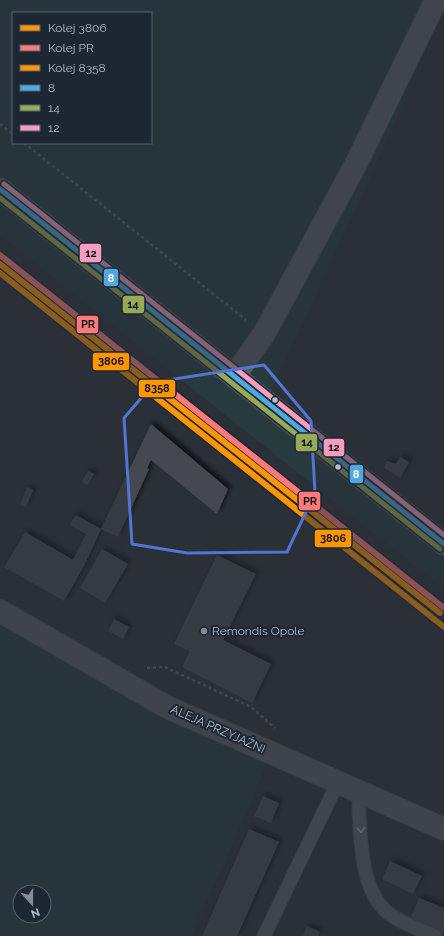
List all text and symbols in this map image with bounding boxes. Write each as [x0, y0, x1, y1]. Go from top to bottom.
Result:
legend [12, 12, 152, 144]
text: Kolej 3806 [48, 21, 107, 35]
text: Kolej PR [48, 41, 94, 55]
text: Kolej 8358 [48, 61, 106, 75]
text: 8 [48, 81, 55, 95]
text: 14 [48, 101, 60, 115]
text: 12 [48, 121, 59, 135]
line badge: 12 [79, 243, 102, 263]
text: 12 [85, 247, 97, 260]
line badge: 8 [103, 268, 119, 287]
text: 8 [108, 272, 115, 285]
line badge: 14 [122, 295, 145, 314]
text: 14 [127, 298, 139, 311]
line badge: PR [76, 315, 99, 334]
text: PR [81, 318, 96, 331]
line badge: 3806 [92, 352, 130, 371]
text: 3806 [98, 355, 124, 368]
line badge: 8358 [138, 379, 176, 398]
text: 8358 [144, 382, 170, 395]
unlabelled marker [270, 395, 280, 405]
line badge: 14 [295, 433, 318, 452]
text: 14 [301, 436, 313, 449]
line badge: 12 [323, 438, 345, 457]
text: 12 [328, 441, 340, 454]
unlabelled marker [333, 462, 343, 472]
line badge: 8 [349, 464, 364, 484]
text: 8 [353, 468, 360, 481]
line badge: PR [298, 491, 321, 511]
text: PR [303, 495, 318, 508]
line badge: 3806 [314, 529, 352, 548]
text: 3806 [320, 532, 346, 545]
place label: Remondis Opole [212, 624, 305, 638]
marker: Remondis Opole [199, 626, 209, 636]
street label: ALEJA PRZYJAŹNI [169, 702, 267, 756]
one-way arrow [356, 827, 365, 833]
north arrow [12, 884, 52, 924]
text: N [29, 905, 42, 920]

